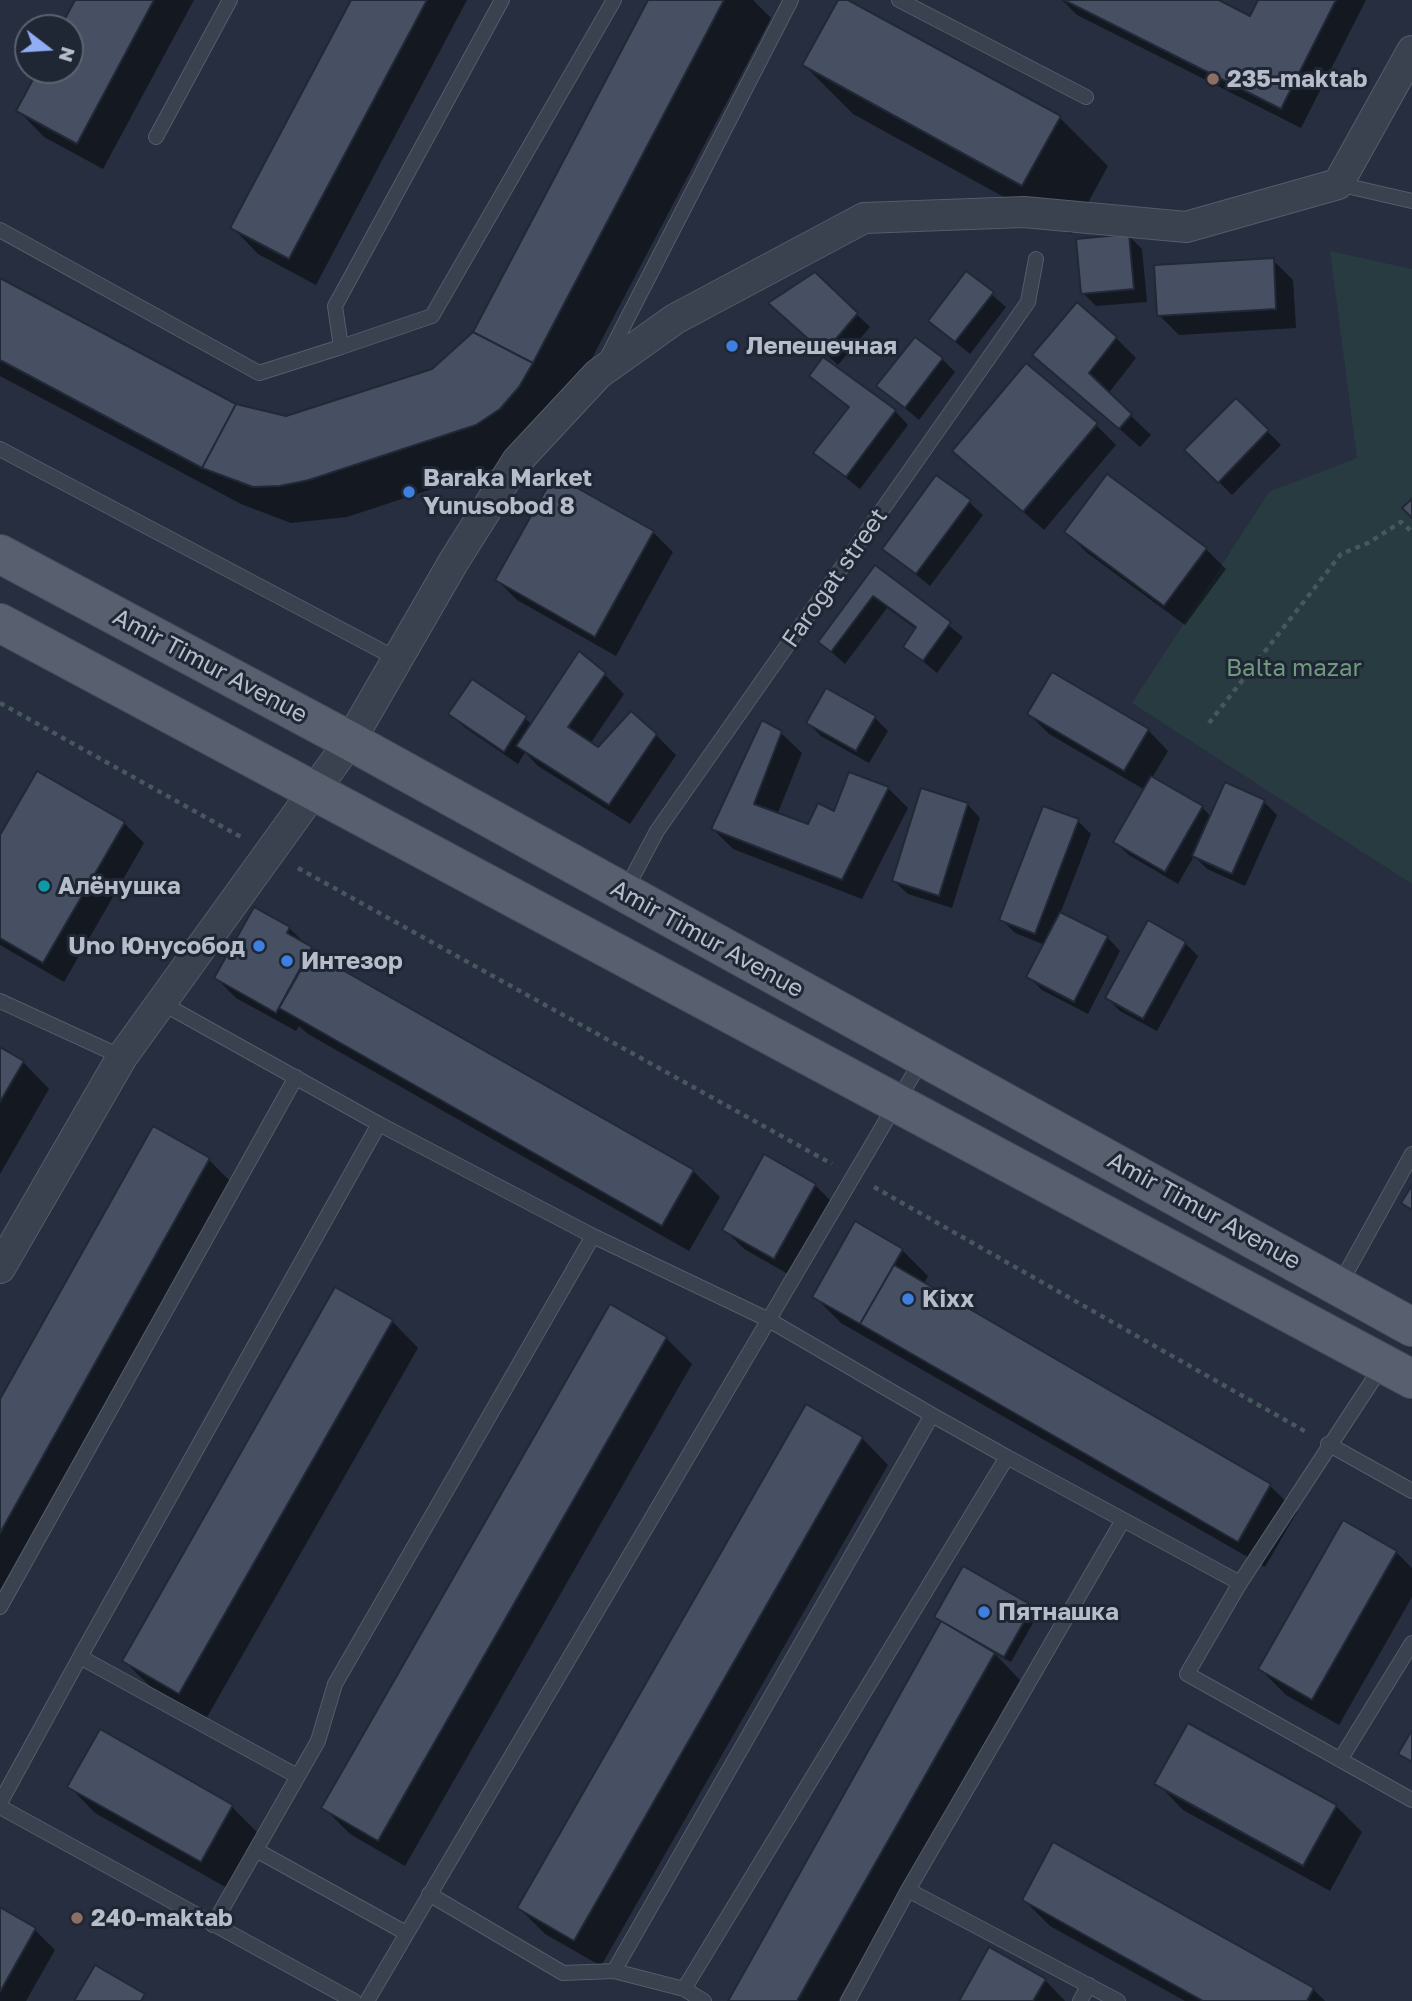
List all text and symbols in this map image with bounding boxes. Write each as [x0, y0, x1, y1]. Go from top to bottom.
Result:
north arrow [14, 14, 84, 84]
text: N [55, 44, 81, 65]
place label: 235-maktab [1227, 65, 1368, 93]
marker: 235-maktab [1205, 71, 1221, 87]
place label: Лепешечная [746, 332, 897, 360]
marker: Лепешечная [724, 338, 740, 354]
place label: Baraka Market Yunusobod 8 [423, 464, 592, 520]
marker: Baraka Market Yunusobod 8 [401, 484, 417, 500]
street label: Farogat street [776, 503, 894, 653]
street label: Amir Timur Avenue [108, 603, 312, 729]
park label: Balta mazar [1226, 654, 1362, 682]
place label: Алёнушка [58, 872, 181, 900]
street label: Amir Timur Avenue [605, 874, 809, 1004]
marker: Алёнушка [36, 878, 52, 894]
place label: Uno Юнусобод [68, 932, 245, 960]
marker: Uno Юнусобод [251, 938, 267, 954]
place label: Интезор [301, 947, 403, 975]
marker: Интезор [279, 953, 295, 969]
street label: Amir Timur Avenue [1102, 1146, 1306, 1276]
place label: Kixx [922, 1285, 974, 1313]
marker: Kixx [900, 1291, 916, 1307]
place label: Пятнашка [998, 1598, 1119, 1626]
marker: Пятнашка [976, 1604, 992, 1620]
place label: 240-maktab [91, 1904, 233, 1932]
marker: 240-maktab [69, 1910, 85, 1926]

